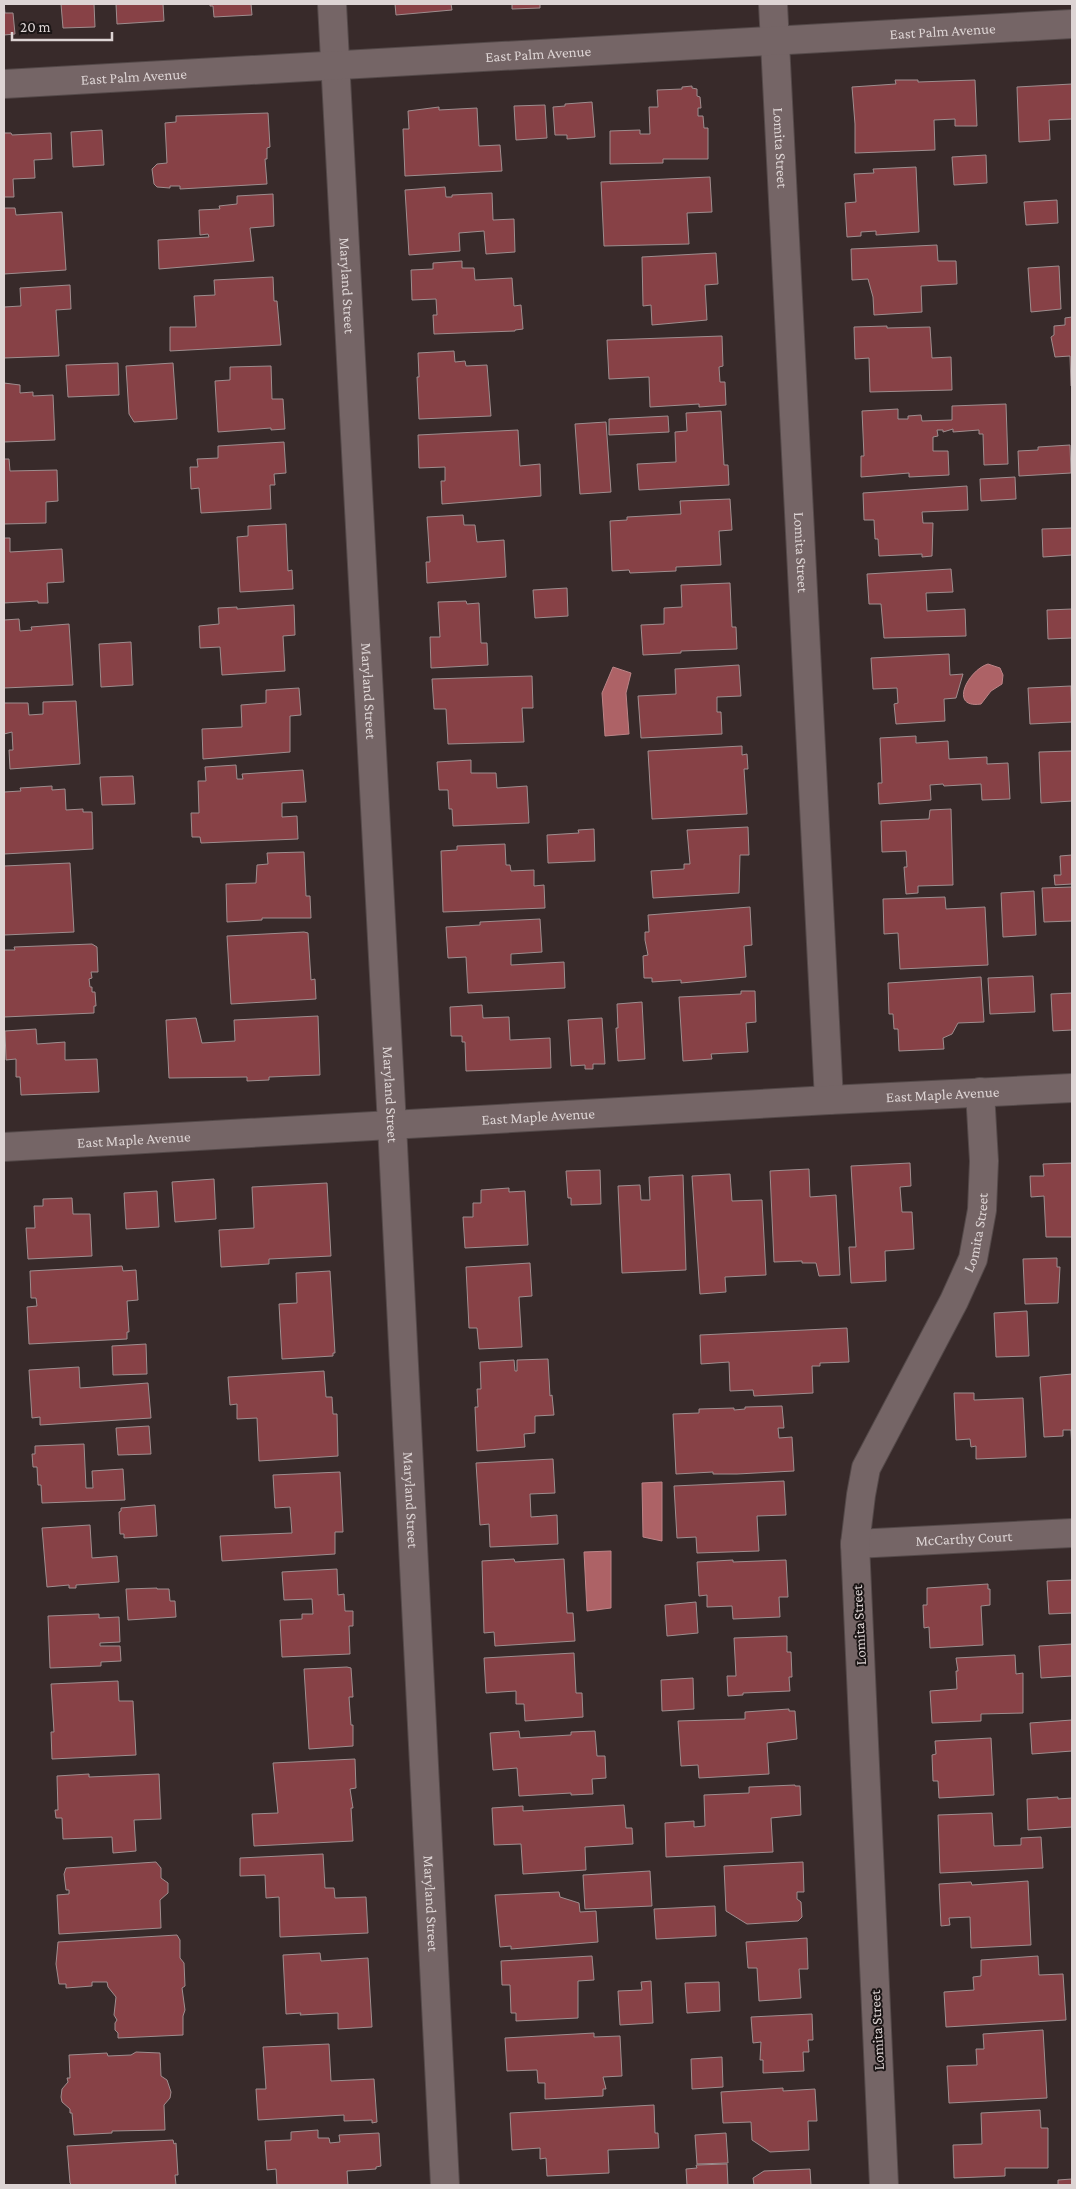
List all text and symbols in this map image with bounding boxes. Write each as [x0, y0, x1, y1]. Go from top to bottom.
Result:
scale bar [12, 10, 112, 42]
text: 20 m [20, 19, 51, 35]
street label: East Palm Avenue [889, 20, 996, 42]
street label: East Palm Avenue [485, 43, 592, 65]
street label: East Palm Avenue [80, 66, 188, 88]
street label: Lomita Street [770, 107, 790, 190]
street label: Maryland Street [337, 237, 358, 335]
street label: Lomita Street [791, 512, 811, 594]
street label: Maryland Street [358, 642, 379, 741]
street label: Maryland Street [380, 1046, 401, 1144]
street label: East Maple Avenue [885, 1084, 1000, 1105]
street label: East Maple Avenue [481, 1105, 596, 1128]
street label: East Maple Avenue [77, 1128, 191, 1151]
street label: Lomita Street [960, 1191, 991, 1275]
street label: Maryland Street [400, 1451, 421, 1550]
street label: McCarthy Court [915, 1528, 1014, 1549]
street label: Lomita Street [849, 1583, 869, 1666]
street label: Maryland Street [421, 1855, 441, 1953]
street label: Lomita Street [867, 1988, 887, 2071]

